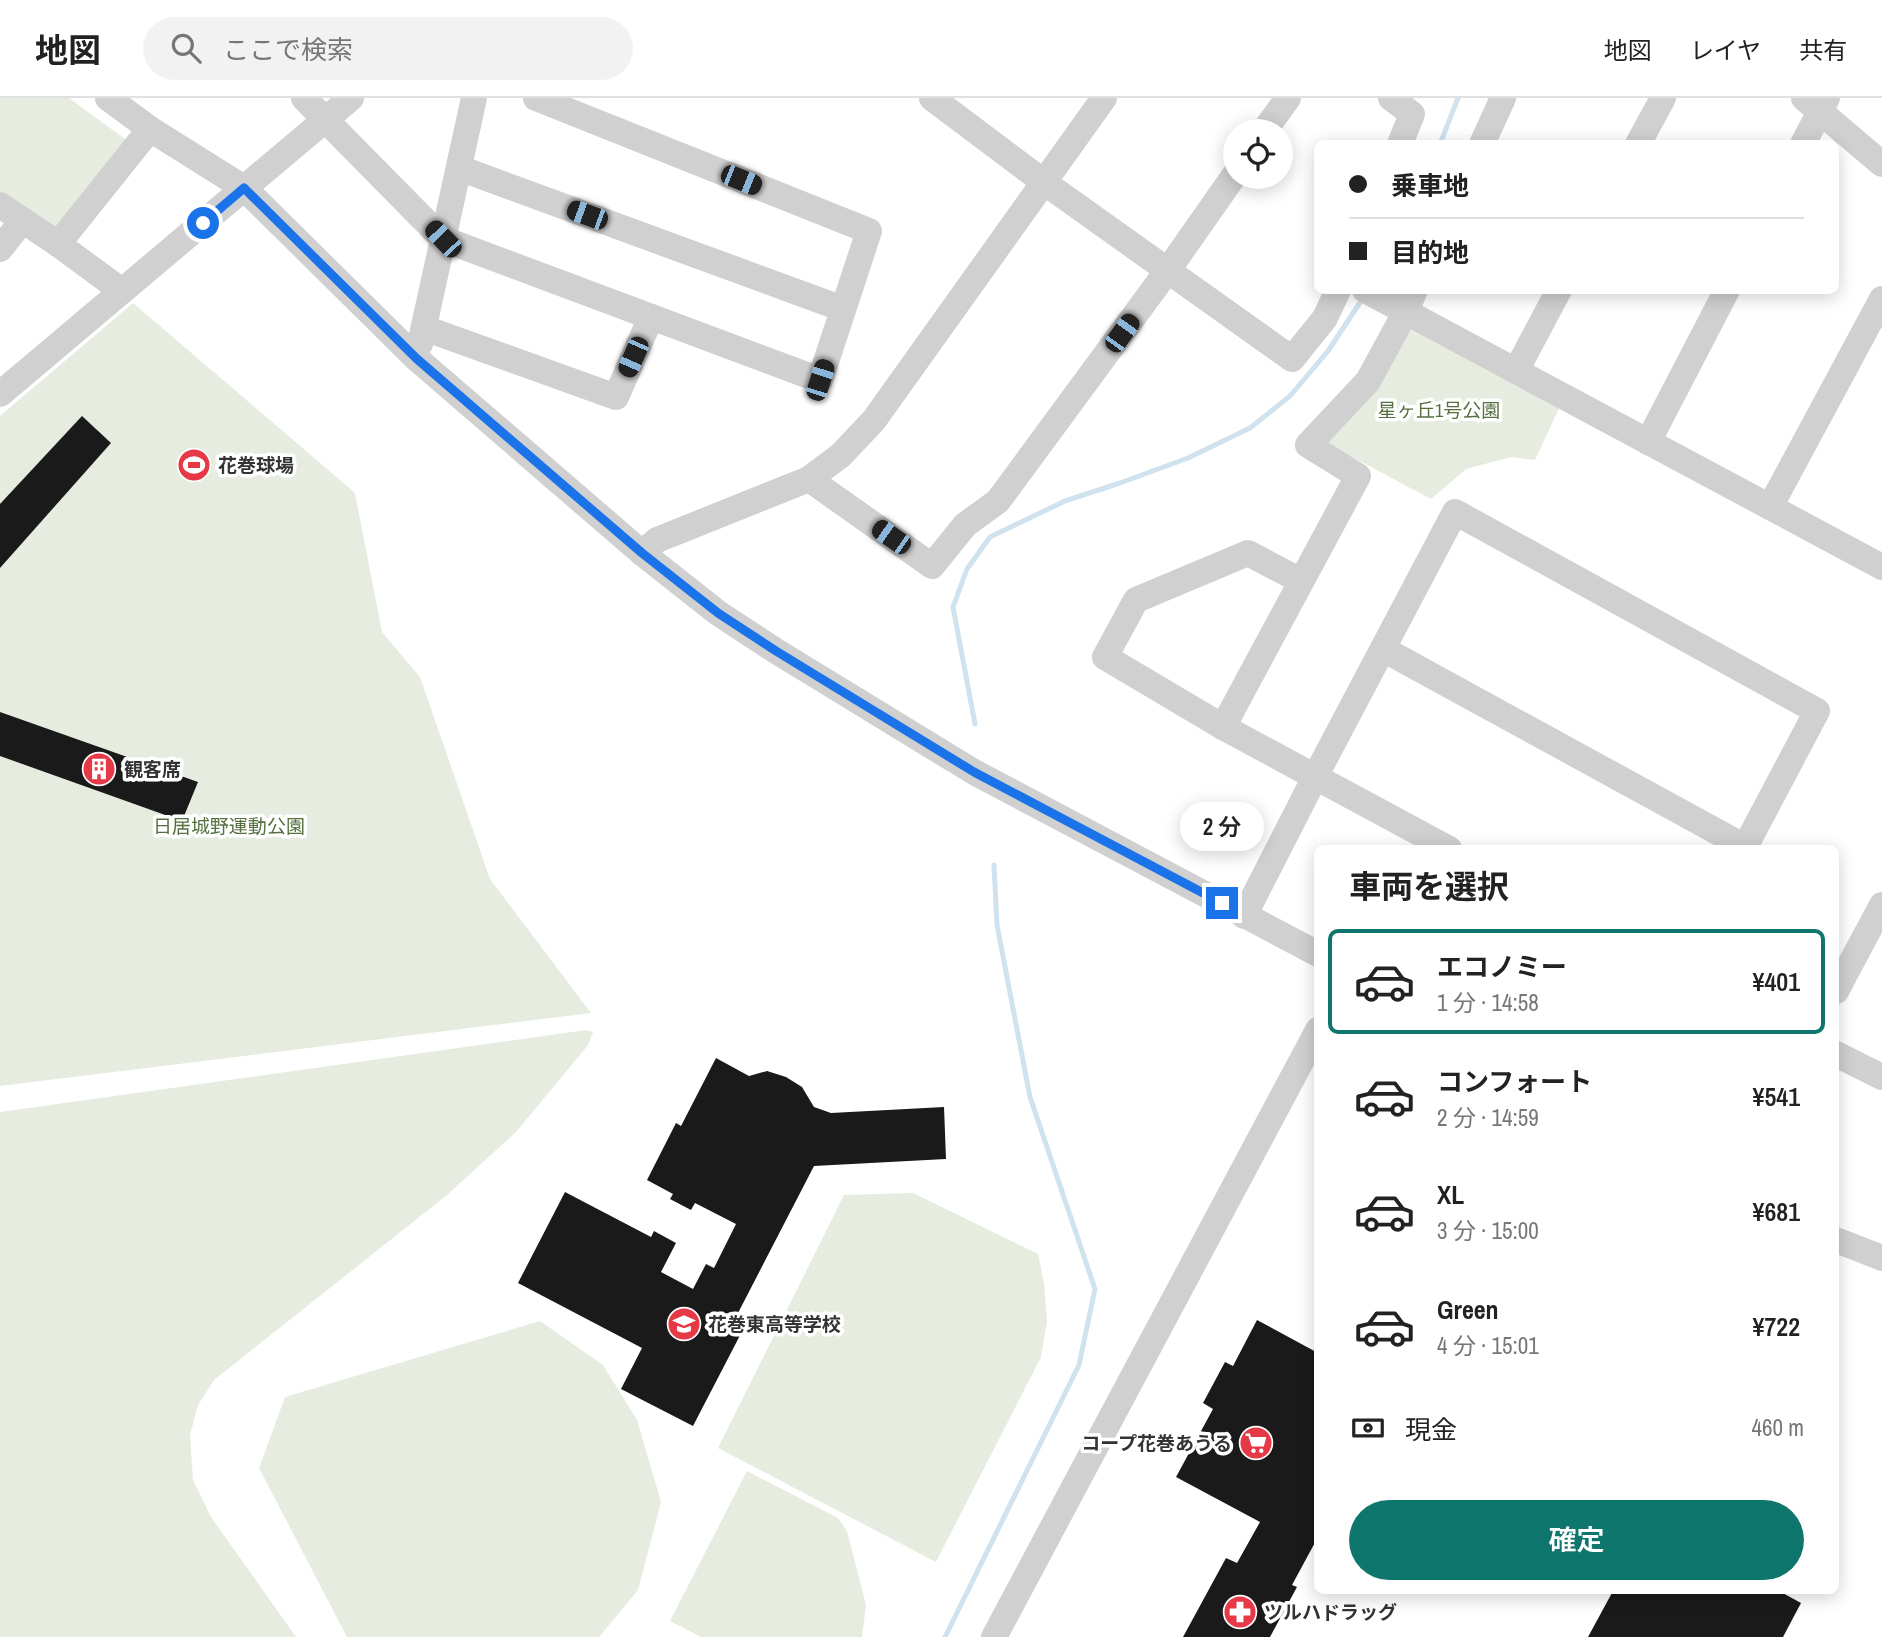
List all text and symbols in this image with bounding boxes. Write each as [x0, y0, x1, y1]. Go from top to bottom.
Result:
search box [143, 17, 633, 80]
text: 地図 [35, 28, 101, 72]
icon: search [167, 29, 205, 67]
text: ここで検索 [223, 32, 353, 67]
text: 地図 [1604, 34, 1652, 66]
text: レイヤ [1690, 34, 1761, 66]
text: 共有 [1799, 34, 1847, 66]
map controls [1223, 119, 1293, 189]
button: locate [1223, 119, 1293, 189]
car [718, 162, 765, 198]
text: 乗車地 [1391, 168, 1469, 203]
car [564, 198, 611, 232]
route start [187, 207, 219, 239]
car [421, 217, 466, 261]
text: 目的地 [1391, 235, 1469, 270]
car [1102, 310, 1143, 356]
car [615, 334, 652, 380]
car [804, 357, 837, 403]
park label: 星ヶ丘1号公園 [1378, 397, 1500, 423]
sports icon: 花巻球場 [175, 446, 213, 484]
place label: 花巻球場 [218, 452, 294, 478]
car [868, 516, 915, 558]
building icon: 観客席 [80, 750, 118, 788]
place label: 観客席 [124, 756, 181, 782]
callout: 2 分 [1180, 802, 1264, 850]
text: 2 分 [1203, 811, 1241, 842]
park label: 日居城野運動公園 [153, 813, 305, 839]
text: 車両を選択 [1349, 865, 1509, 908]
route end [1206, 887, 1238, 919]
text: エコノミー [1437, 949, 1567, 984]
icon: car [1353, 950, 1416, 1013]
text: ¥401 [1753, 964, 1800, 999]
text: 1 分 · 14:58 [1437, 987, 1539, 1018]
text: コンフォート [1437, 1064, 1592, 1099]
icon: car [1353, 1065, 1416, 1128]
text: ¥541 [1753, 1079, 1800, 1114]
text: 2 分 · 14:59 [1437, 1102, 1539, 1133]
text: XL [1437, 1177, 1464, 1212]
icon: car [1353, 1180, 1416, 1243]
text: ¥681 [1753, 1194, 1800, 1229]
text: 3 分 · 15:00 [1437, 1215, 1539, 1246]
text: Green [1437, 1292, 1499, 1327]
icon: car [1353, 1295, 1416, 1358]
school or university icon: 花巻東高等学校 [665, 1305, 703, 1343]
text: ¥722 [1753, 1309, 1800, 1344]
place label: 花巻東高等学校 [708, 1311, 841, 1337]
text: 4 分 · 15:01 [1437, 1330, 1539, 1361]
icon: cash [1349, 1409, 1387, 1447]
text: 現金 [1405, 1412, 1457, 1447]
text: 460 m [1752, 1412, 1804, 1443]
supermarket icon: コープ花巻あうる [1237, 1424, 1275, 1462]
place label: コープ花巻あうる [1081, 1430, 1232, 1456]
button: 確定 [1349, 1500, 1804, 1580]
pharmacy icon: ツルハドラッグ [1221, 1593, 1259, 1631]
place label: ツルハドラッグ [1264, 1599, 1397, 1625]

